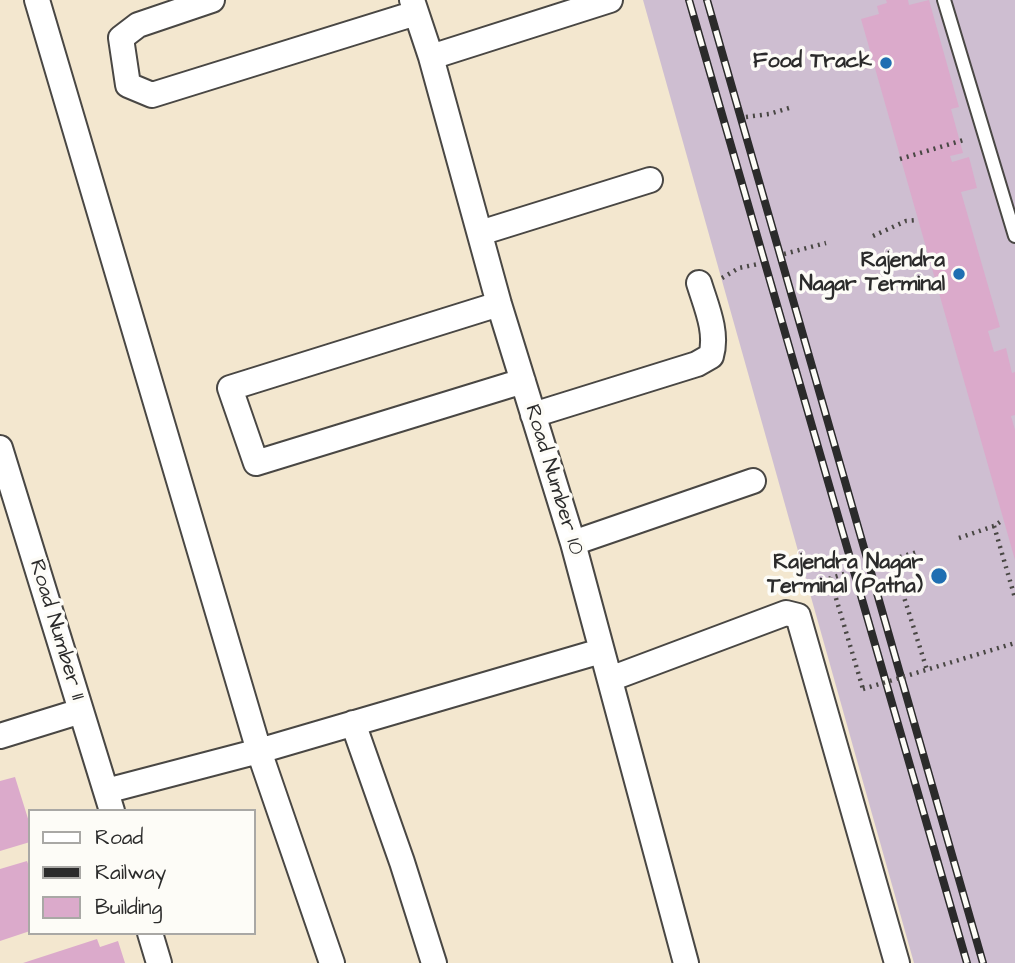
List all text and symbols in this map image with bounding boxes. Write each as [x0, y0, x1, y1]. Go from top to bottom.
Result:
place label: Food Track [753, 50, 872, 76]
marker: Food Track [878, 55, 894, 71]
place label: Rajendra Nagar Terminal [800, 249, 945, 299]
marker: Rajendra Nagar Terminal [951, 266, 967, 282]
street label: Road Number 10 [518, 402, 588, 558]
place label: Rajendra Nagar Terminal (Patna) [767, 551, 923, 601]
street label: Road Number 11 [23, 557, 89, 703]
marker: Rajendra Nagar Terminal (Patna) [929, 566, 949, 586]
legend [28, 809, 256, 935]
text: Road [95, 823, 143, 852]
text: Railway [95, 858, 166, 887]
text: Building [95, 893, 162, 922]

